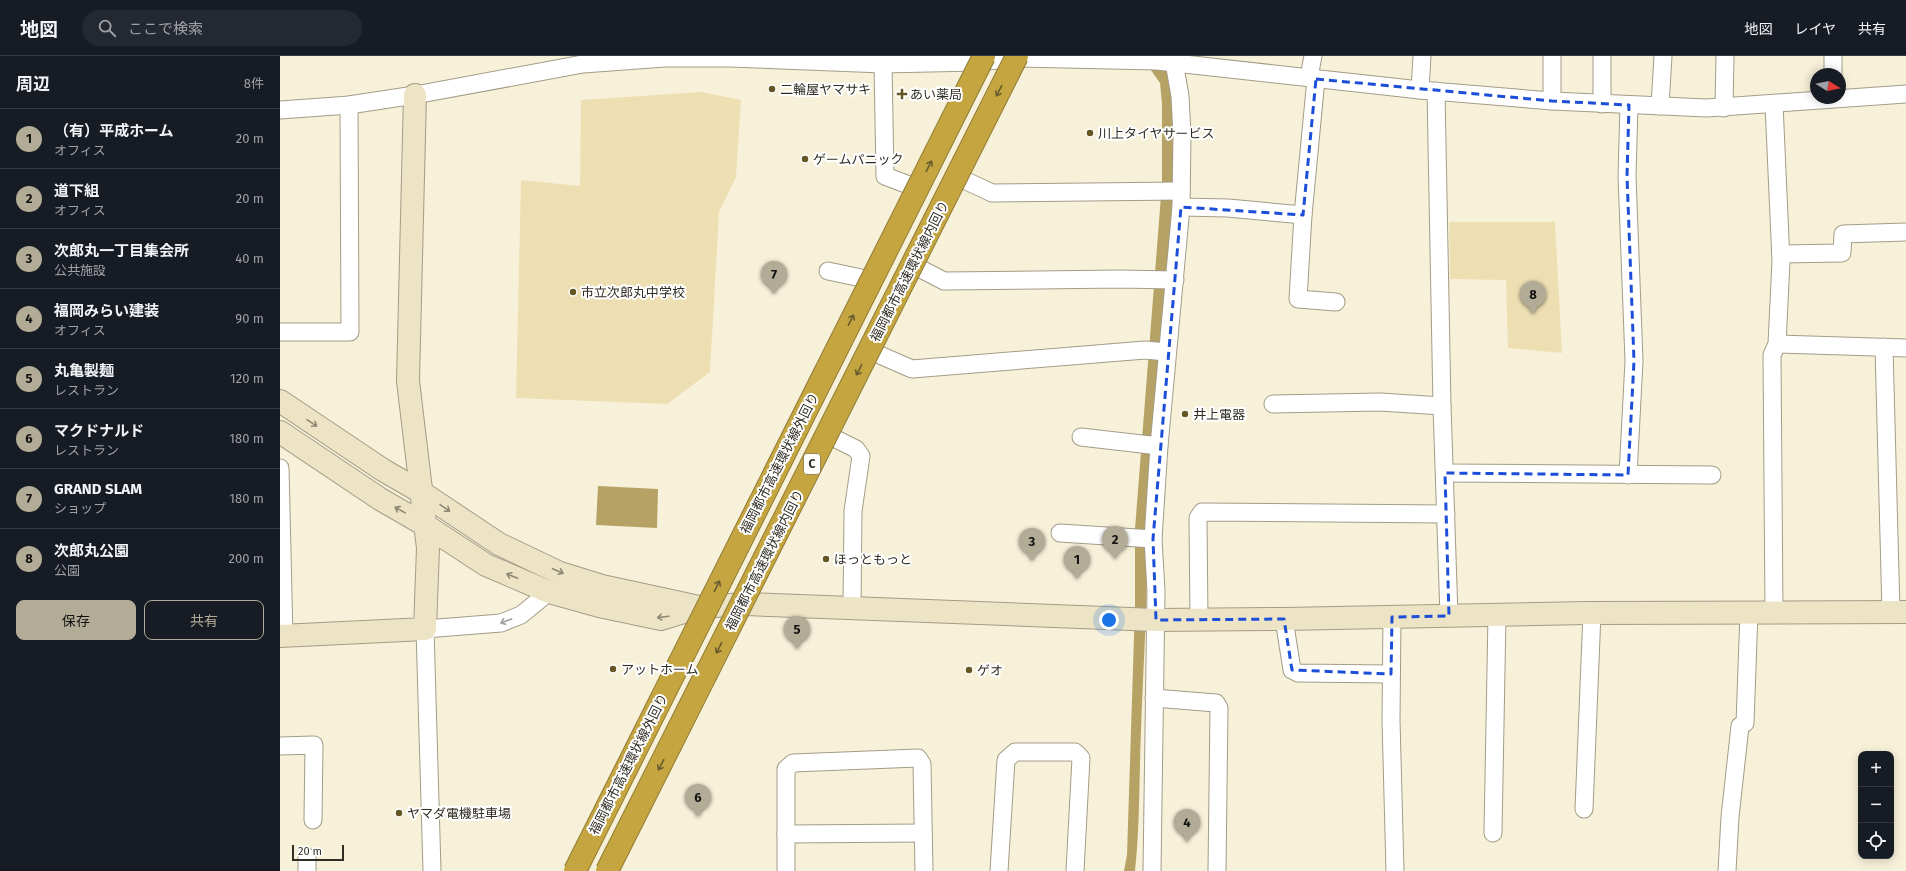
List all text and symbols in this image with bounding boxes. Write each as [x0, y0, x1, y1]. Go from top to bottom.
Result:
search box [82, 10, 362, 46]
icon: search [96, 17, 118, 39]
text: 地図 [20, 18, 58, 41]
text: ここで検索 [128, 20, 203, 38]
text: 地図 [1744, 21, 1772, 38]
text: レイヤ [1794, 21, 1836, 38]
text: 共有 [1858, 21, 1886, 38]
north arrow [1810, 68, 1846, 104]
text: 周辺 [16, 74, 50, 95]
text: 8件 [244, 76, 264, 91]
place label: 二輪屋ヤマサキ [780, 82, 871, 97]
marker: 二輪屋ヤマサキ [767, 84, 777, 94]
one-way arrow [995, 85, 1002, 97]
place label: あい薬局 [910, 87, 962, 102]
marker: あい薬局 [897, 89, 907, 99]
text: （有）平成ホーム [54, 122, 174, 140]
place label: 川上タイヤサービス [1098, 126, 1215, 141]
marker: 川上タイヤサービス [1085, 128, 1095, 138]
text: 1 [26, 131, 32, 146]
text: 20 m [236, 131, 264, 146]
text: オフィス [54, 143, 106, 158]
place label: ゲームパニック [813, 152, 904, 167]
marker: ゲームパニック [800, 154, 810, 164]
one-way arrow [925, 160, 933, 172]
text: 道下組 [54, 182, 99, 200]
text: 2 [26, 191, 32, 206]
text: 20 m [236, 191, 264, 206]
street label: 福岡都市高速環状線内回り [867, 198, 952, 344]
text: オフィス [54, 203, 106, 218]
text: 次郎丸一丁目集会所 [54, 242, 189, 260]
text: 3 [26, 251, 32, 266]
text: 40 m [235, 251, 264, 266]
pin: 7 [761, 261, 787, 294]
text: 公共施設 [54, 263, 106, 278]
pin: 8 [1520, 281, 1546, 314]
place label: 市立次郎丸中学校 [581, 285, 685, 300]
marker: 市立次郎丸中学校 [568, 287, 578, 297]
text: 福岡みらい建装 [54, 302, 159, 320]
text: 4 [25, 311, 33, 326]
text: 90 m [235, 311, 264, 326]
one-way arrow [848, 314, 855, 326]
text: オフィス [54, 323, 106, 338]
text: 丸亀製麺 [54, 362, 114, 380]
one-way arrow [855, 363, 862, 375]
text: 5 [26, 371, 32, 386]
text: 120 m [230, 371, 264, 386]
text: レストラン [54, 383, 119, 398]
street label: 福岡都市高速環状線外回り [737, 390, 822, 536]
place label: 井上電器 [1193, 407, 1245, 422]
marker: 井上電器 [1180, 409, 1190, 419]
one-way arrow [307, 418, 318, 427]
text: マクドナルド [54, 422, 144, 440]
text: 6 [25, 431, 33, 446]
text: 180 m [229, 431, 264, 446]
text: レストラン [54, 443, 119, 458]
road number: C [804, 454, 820, 474]
text: GRAND SLAM [54, 480, 142, 498]
street label: 福岡都市高速環状線内回り [722, 487, 807, 633]
text: 7 [26, 491, 32, 506]
text: 180 m [229, 491, 264, 506]
text: ショップ [54, 501, 106, 516]
one-way arrow [439, 504, 450, 512]
one-way arrow [394, 506, 406, 514]
pin: 2 [1102, 526, 1128, 559]
pin: 3 [1019, 528, 1045, 561]
text: 次郎丸公園 [54, 542, 129, 560]
pin: 1 [1064, 546, 1090, 579]
text: 8 [25, 551, 33, 566]
text: 200 m [228, 551, 264, 566]
place label: ほっともっと [834, 552, 912, 567]
marker: ほっともっと [821, 554, 831, 564]
text: 公園 [54, 563, 80, 578]
one-way arrow [552, 568, 564, 576]
one-way arrow [506, 571, 518, 579]
one-way arrow [714, 580, 721, 592]
button: 保存 [16, 600, 136, 640]
button: 共有 [144, 600, 264, 640]
your location [1099, 610, 1119, 630]
one-way arrow [657, 613, 670, 621]
pin: 5 [784, 616, 810, 649]
one-way arrow [499, 618, 512, 625]
one-way arrow [715, 642, 722, 654]
place label: アットホーム [621, 662, 699, 677]
place label: ゲオ [977, 663, 1003, 678]
marker: アットホーム [608, 664, 618, 674]
marker: ゲオ [964, 665, 974, 675]
street label: 福岡都市高速環状線外回り [586, 691, 671, 837]
map controls [1858, 751, 1894, 859]
button: + [1858, 751, 1894, 787]
one-way arrow [657, 758, 664, 770]
pin: 6 [685, 784, 711, 817]
button: − [1858, 787, 1894, 823]
place label: ヤマダ電機駐車場 [407, 806, 511, 821]
marker: ヤマダ電機駐車場 [394, 808, 404, 818]
pin: 4 [1174, 809, 1200, 842]
button: locate [1858, 823, 1894, 859]
scale bar [292, 843, 344, 862]
text: 20 m [298, 845, 322, 858]

